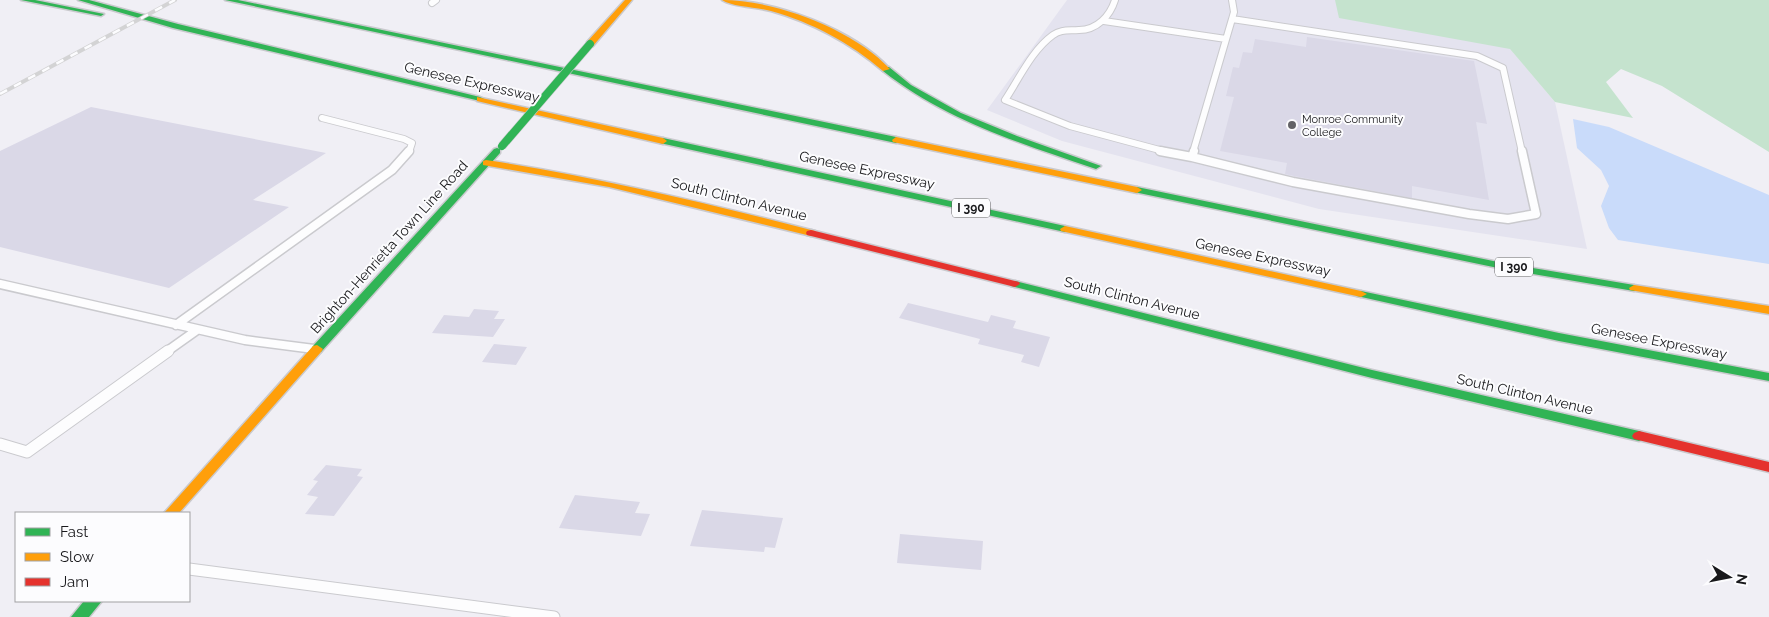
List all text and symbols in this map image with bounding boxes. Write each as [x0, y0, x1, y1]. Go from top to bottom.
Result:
street label: Genesee Expressway [403, 59, 541, 105]
place label: Monroe Community College [1302, 113, 1403, 139]
marker: Monroe Community College [1286, 119, 1298, 131]
street label: Genesee Expressway [798, 148, 937, 192]
street label: Brighton-Henrietta Town Line Road [307, 157, 471, 337]
street label: South Clinton Avenue [669, 174, 809, 224]
road number: I 390 [952, 198, 990, 218]
street label: Genesee Expressway [1194, 235, 1333, 279]
road number: I 390 [1495, 258, 1533, 276]
street label: South Clinton Avenue [1062, 273, 1202, 323]
street label: Genesee Expressway [1590, 320, 1729, 362]
street label: South Clinton Avenue [1455, 371, 1595, 417]
legend [15, 512, 190, 602]
text: Fast [60, 523, 88, 541]
text: Slow [60, 548, 94, 566]
north arrow [1704, 552, 1754, 602]
text: Jam [60, 573, 89, 591]
text: N [1733, 573, 1751, 586]

